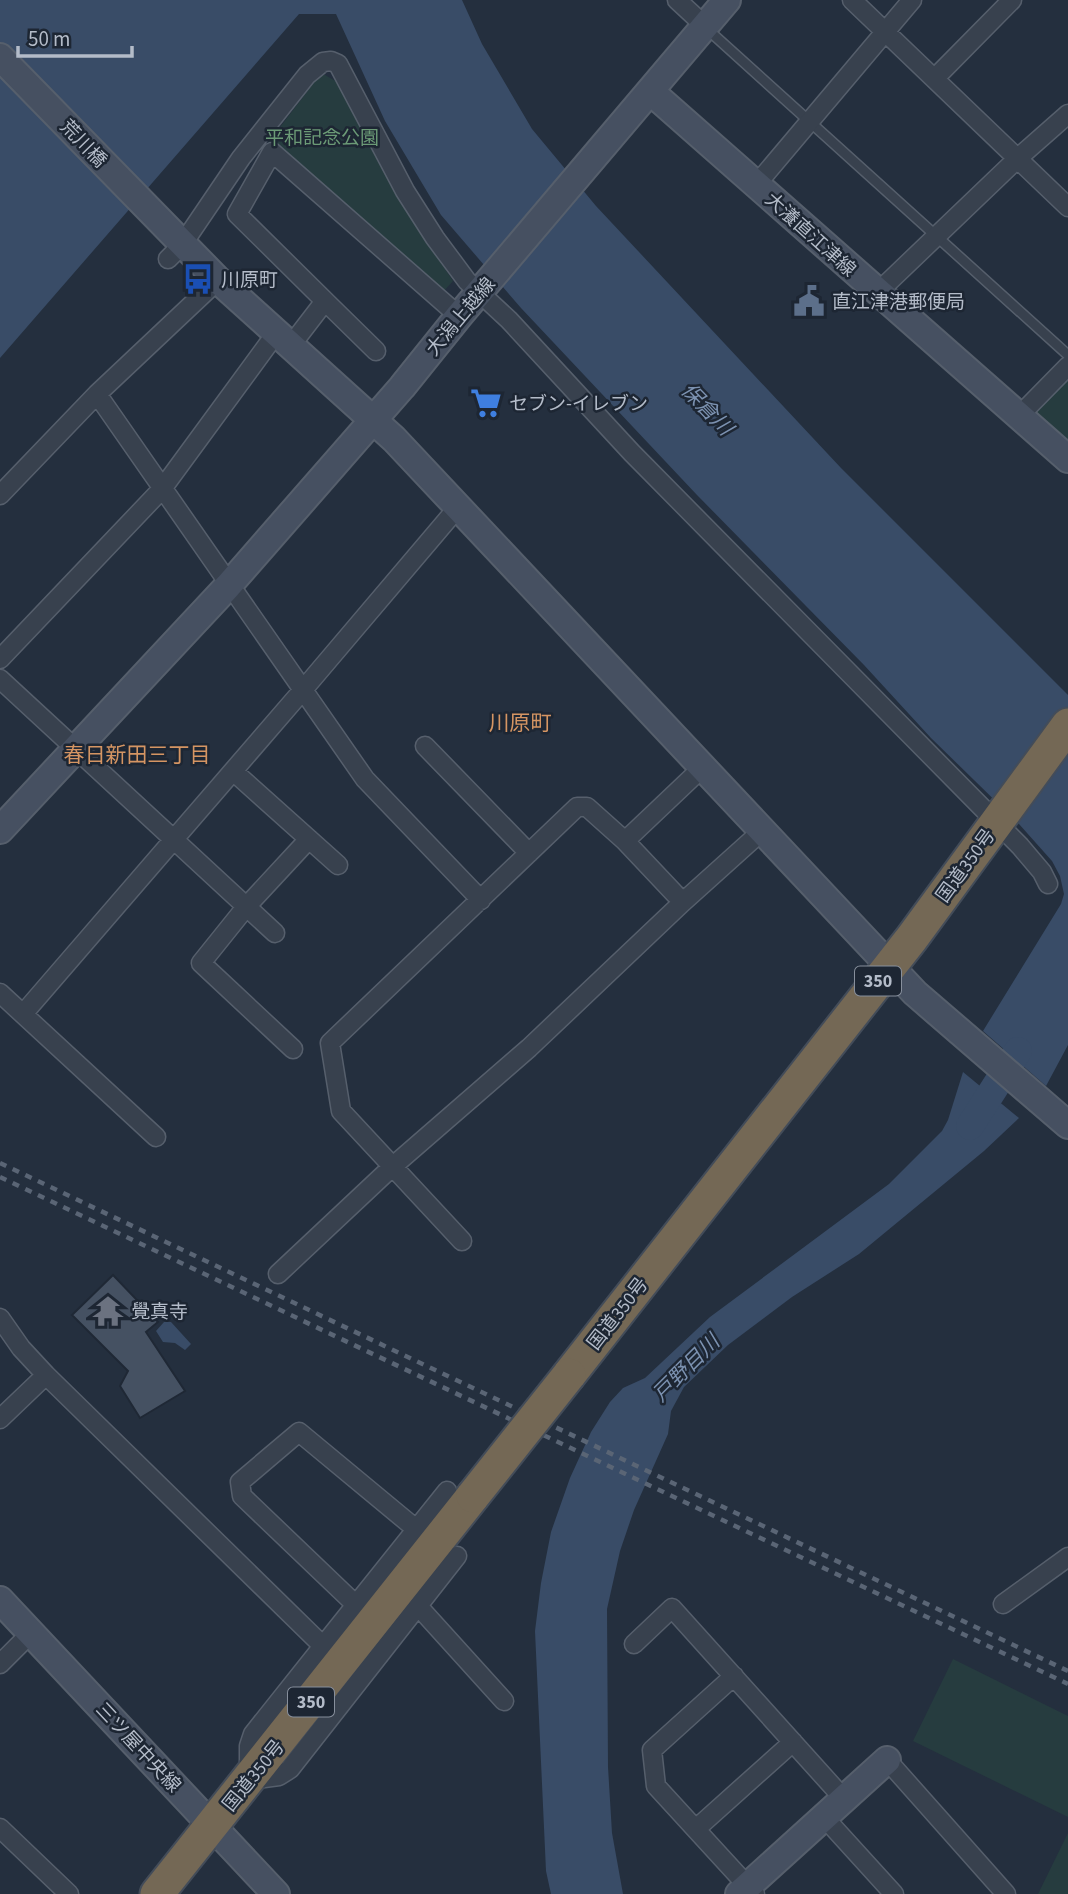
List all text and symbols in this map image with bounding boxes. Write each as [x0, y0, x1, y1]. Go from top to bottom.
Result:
scale bar [18, 14, 131, 58]
text: 50 m [28, 24, 70, 54]
street label: 荒川橋 [53, 114, 112, 174]
park label: 平和記念公園 [265, 125, 379, 152]
street label: 大瀁直江津線 [759, 187, 861, 283]
bus stop icon: 川原町 [181, 262, 215, 296]
place label: 川原町 [221, 267, 278, 294]
street label: 大潟上越線 [420, 272, 502, 362]
public building icon: 直江津港郵便局 [792, 284, 826, 318]
place label: 直江津港郵便局 [832, 289, 965, 316]
water label: 保倉川 [674, 376, 741, 444]
supermarket icon: セブン-イレブン [469, 386, 503, 420]
place label: セブン-イレブン [509, 391, 648, 418]
district label: 川原町 [489, 708, 552, 738]
district label: 春日新田三丁目 [64, 740, 211, 770]
street label: 国道350号 [930, 823, 1002, 908]
road number: 350 [855, 966, 901, 996]
street label: 国道350号 [581, 1272, 655, 1356]
temple icon: 覺真寺 [91, 1294, 125, 1328]
place label: 覺真寺 [131, 1299, 188, 1326]
water label: 戸野目川 [646, 1326, 728, 1408]
road number: 350 [288, 1688, 334, 1716]
street label: 三ツ屋中央線 [89, 1697, 187, 1799]
street label: 国道350号 [217, 1734, 292, 1818]

